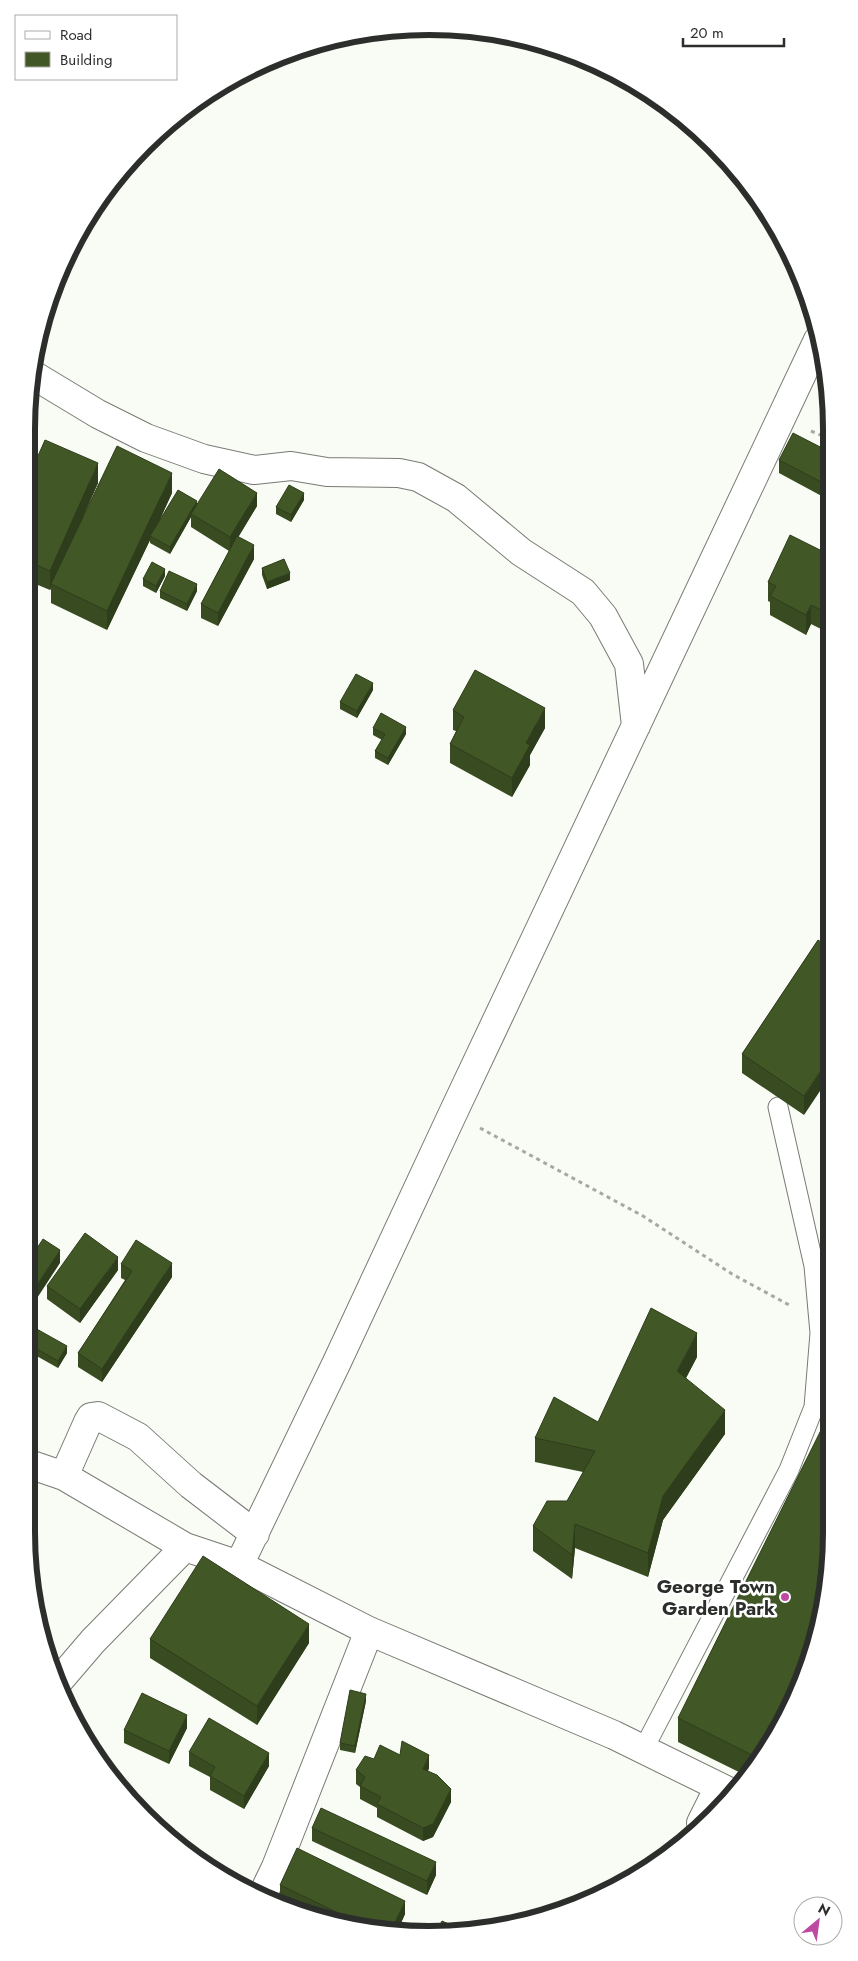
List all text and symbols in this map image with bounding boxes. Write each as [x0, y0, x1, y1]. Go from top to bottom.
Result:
legend [15, 15, 178, 80]
scale bar [683, 15, 784, 47]
text: 20 m [690, 22, 724, 44]
text: Road [60, 24, 92, 46]
text: Building [60, 49, 112, 71]
place label: George Town Garden Park [657, 1573, 775, 1622]
marker: George Town Garden Park [779, 1591, 791, 1603]
north arrow [793, 1896, 843, 1946]
text: N [815, 1898, 834, 1921]

